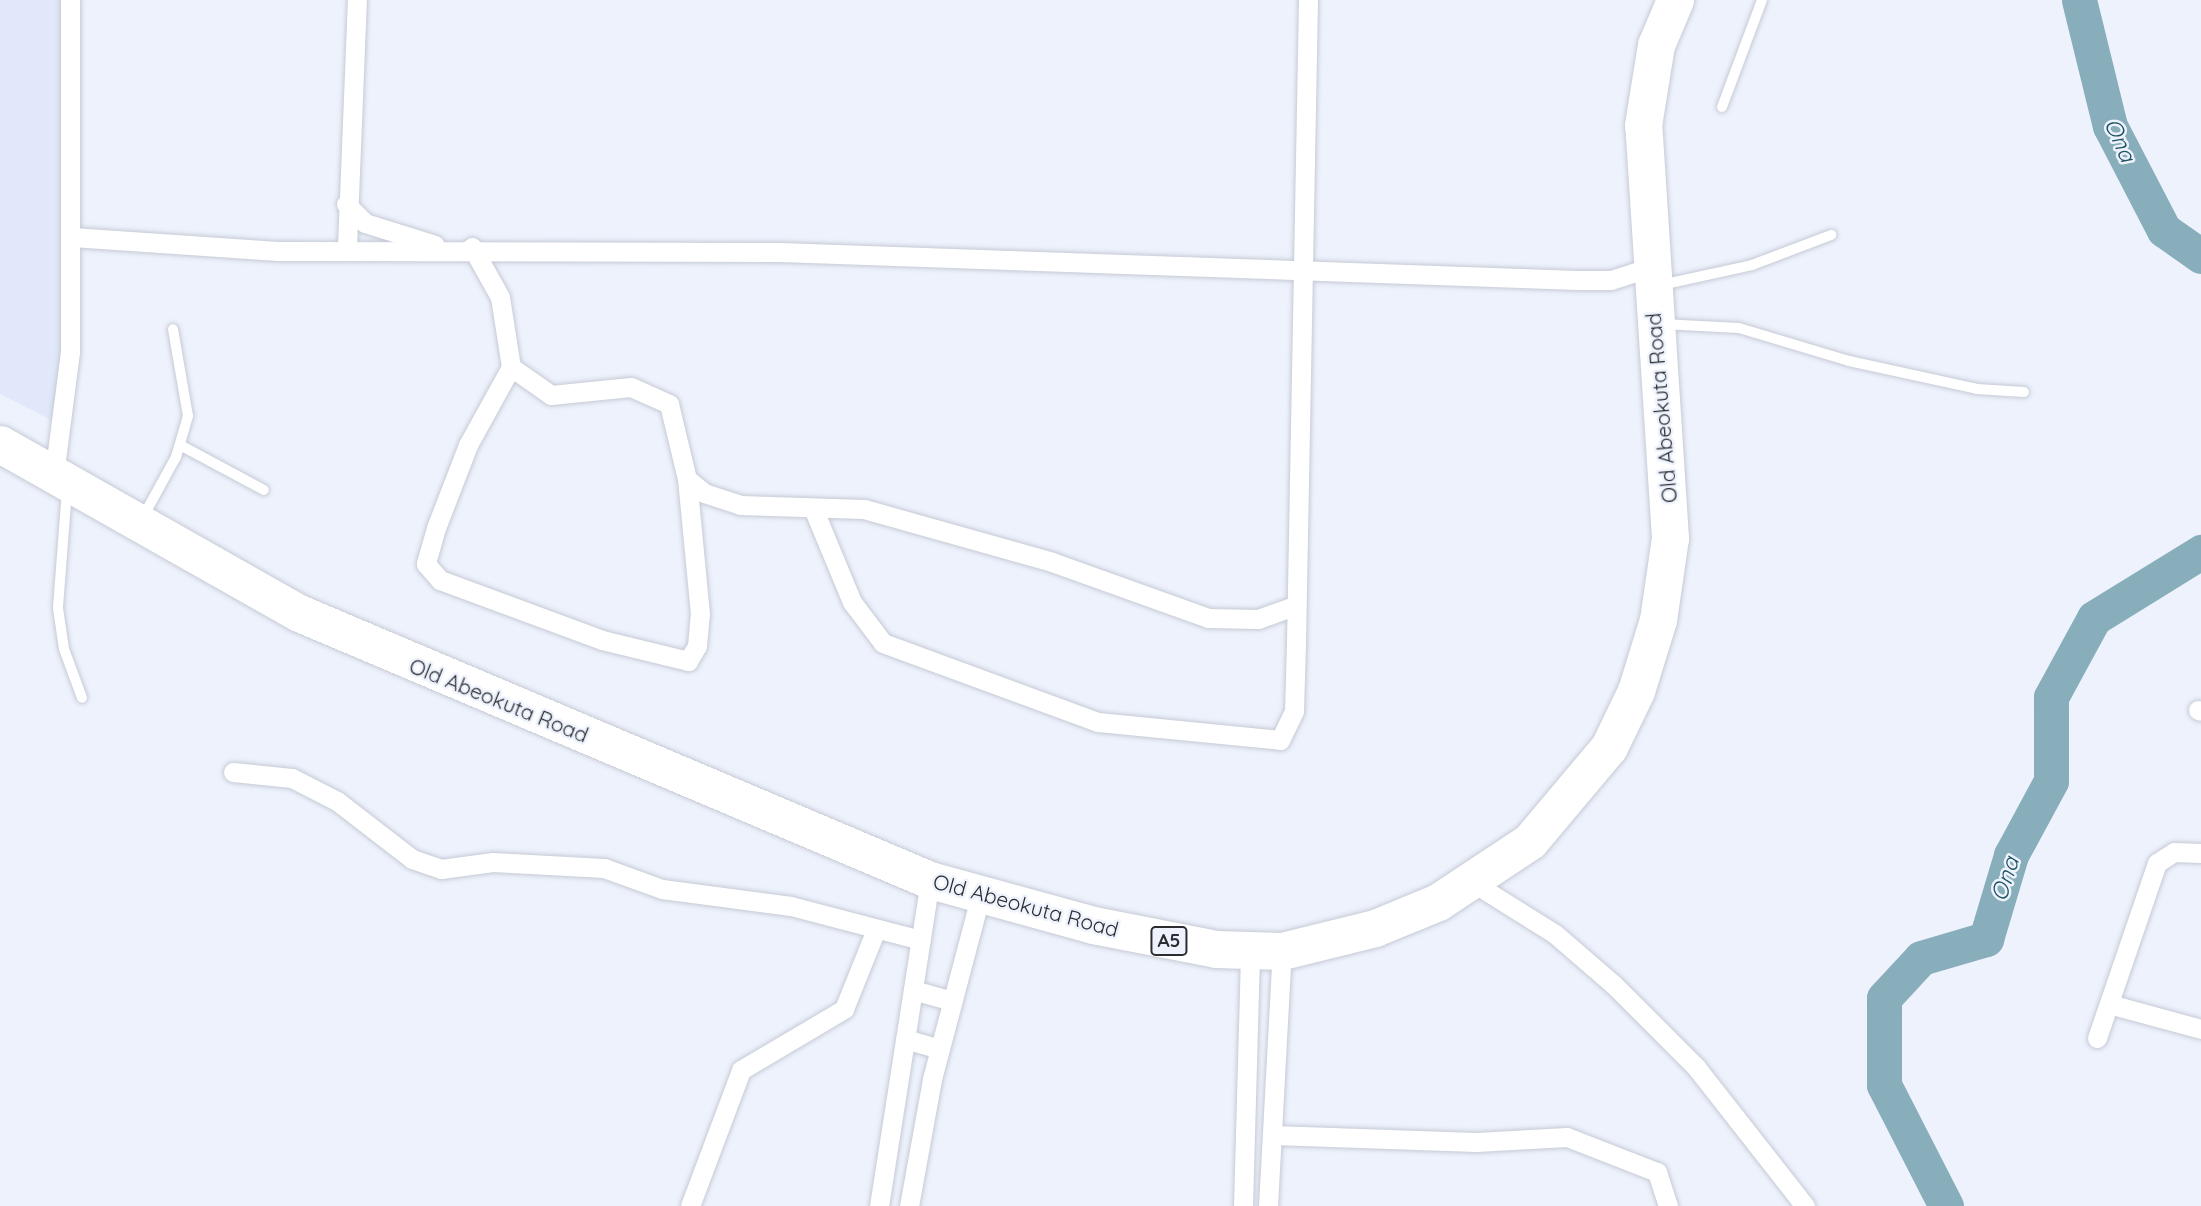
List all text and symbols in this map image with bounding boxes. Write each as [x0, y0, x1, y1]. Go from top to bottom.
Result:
water label: Ona [2098, 114, 2142, 166]
street label: Old Abeokuta Road [1640, 312, 1682, 504]
street label: Old Abeokuta Road [406, 653, 592, 747]
water label: Ona [1985, 853, 2025, 905]
street label: Old Abeokuta Road [931, 868, 1121, 942]
road number: A5 [1150, 925, 1188, 956]

